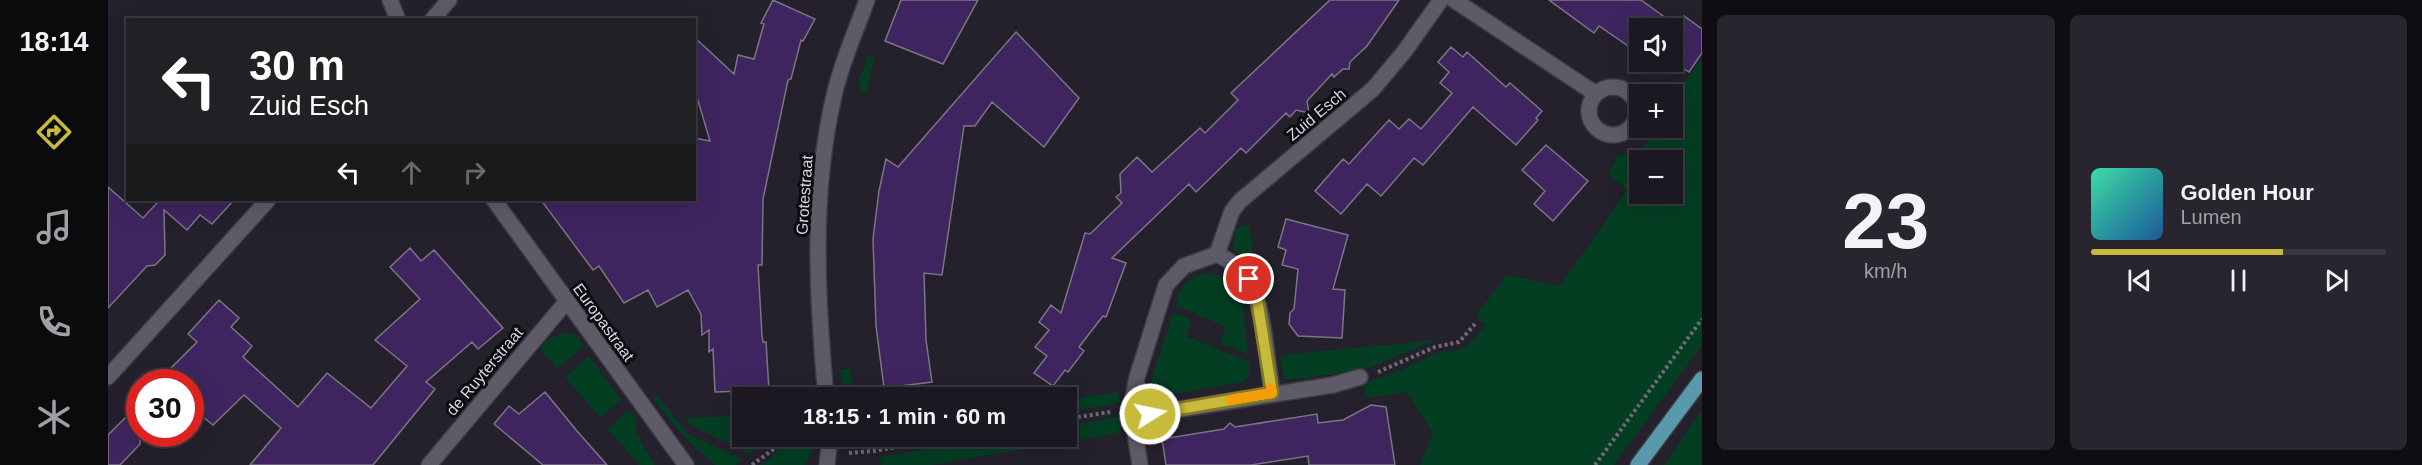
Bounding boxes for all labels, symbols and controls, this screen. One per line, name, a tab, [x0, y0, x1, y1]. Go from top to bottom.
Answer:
map controls	[1629, 18, 1683, 204]
button: sound	[1629, 18, 1683, 72]
text: 18:14	[19, 27, 89, 57]
icon: left	[150, 42, 228, 120]
text: 30 m	[249, 42, 345, 89]
button: +	[1629, 84, 1683, 138]
street label: Zuid Esch	[1284, 85, 1349, 144]
text: Zuid Esch	[249, 91, 369, 121]
icon: directions	[33, 111, 75, 153]
button: −	[1629, 150, 1683, 204]
street label: Grotestraat	[793, 154, 816, 236]
icon: left	[332, 156, 365, 189]
icon: ahead	[395, 156, 428, 189]
icon: right	[458, 156, 491, 189]
text: 23	[1842, 177, 1929, 265]
text: Golden Hour	[2181, 180, 2314, 205]
icon: music	[33, 206, 75, 248]
text: Lumen	[2181, 206, 2242, 228]
pin	[1223, 253, 1274, 304]
text: km/h	[1864, 260, 1907, 282]
icon: arrive	[1232, 262, 1265, 295]
icon: previous	[2123, 264, 2156, 297]
icon: pause	[2222, 264, 2255, 297]
icon: next	[2320, 264, 2353, 297]
street label: Europastraat	[570, 280, 638, 365]
icon: phone	[33, 301, 75, 343]
street label: de Ruyterstraat	[443, 324, 526, 419]
speed limit sign: 30	[126, 369, 204, 447]
position arrow	[1118, 382, 1182, 446]
icon: climate	[33, 396, 75, 438]
text: 18:15 · 1 min · 60 m	[803, 404, 1006, 429]

